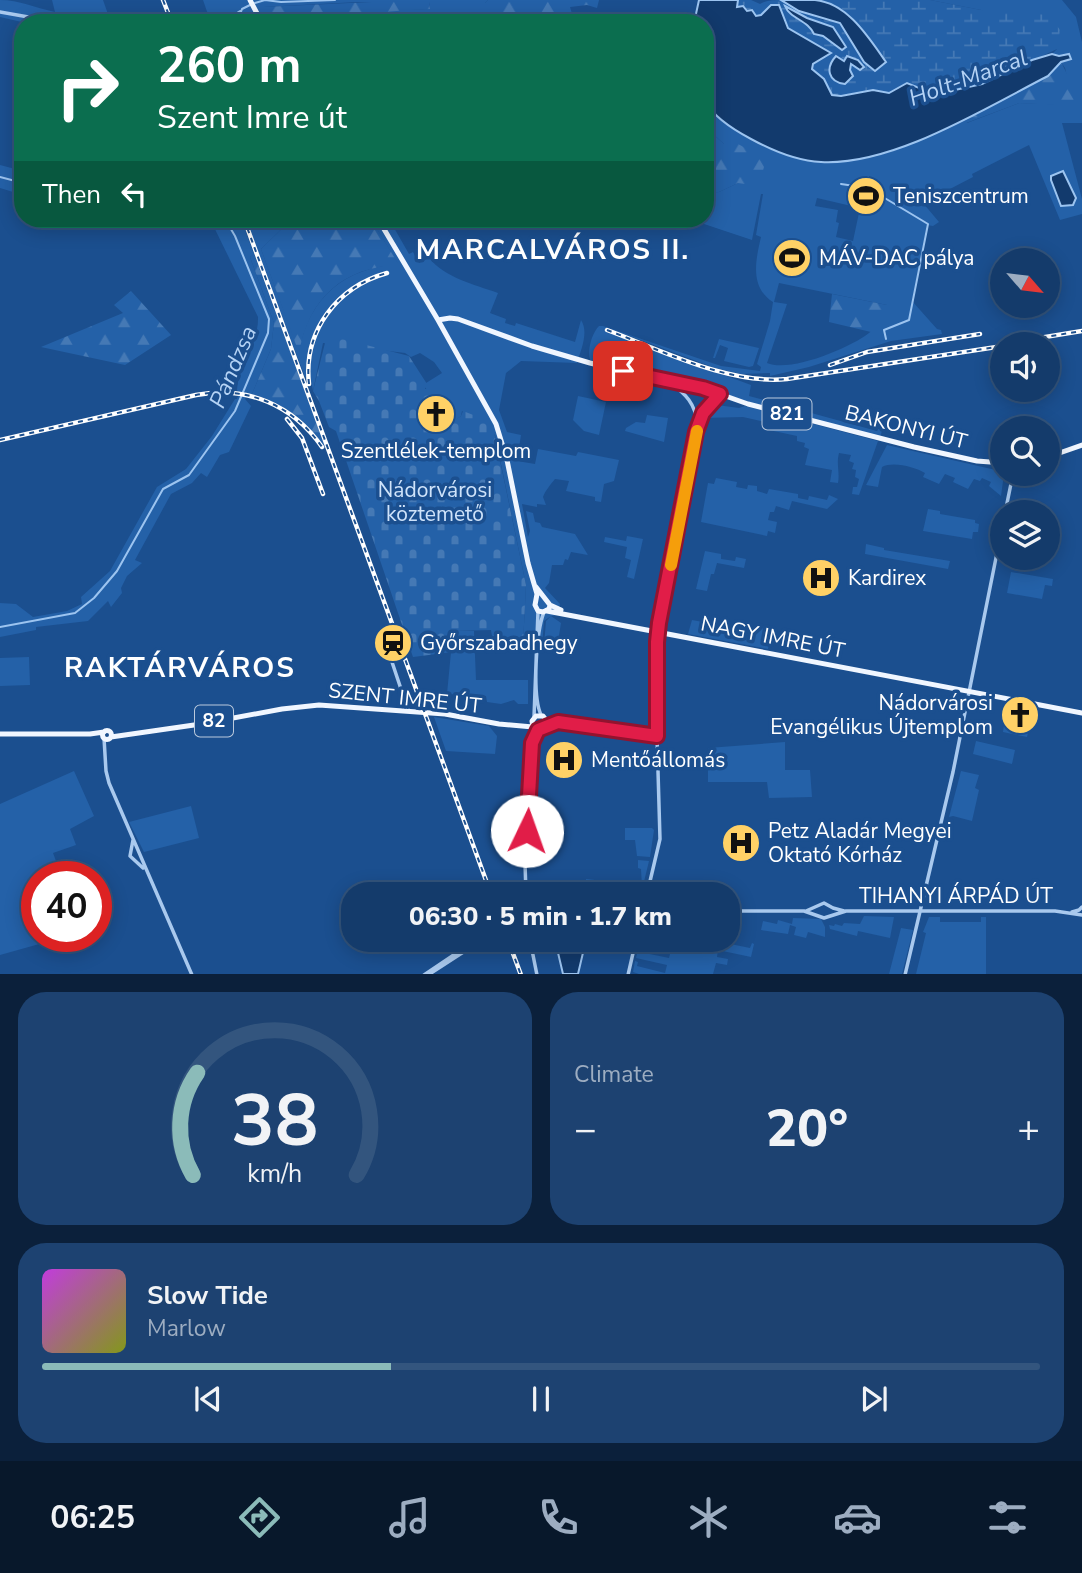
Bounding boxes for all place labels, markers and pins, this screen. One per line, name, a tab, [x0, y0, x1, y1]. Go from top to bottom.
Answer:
sports icon: Teniszcentrum	[845, 175, 887, 217]
place label: Teniszcentrum	[893, 182, 1029, 210]
sports icon: MÁV-DAC pálya	[771, 237, 813, 279]
place label: MÁV-DAC pálya	[819, 244, 974, 272]
pin	[593, 341, 653, 401]
church icon: Szentlélek-templom	[415, 393, 457, 435]
place label: Szentlélek-templom	[341, 437, 531, 465]
hospital icon: Kardirex	[800, 557, 842, 599]
place label: Kardirex	[848, 564, 926, 592]
station icon: Győrszabadhegy	[372, 622, 414, 664]
place label: Győrszabadhegy	[420, 629, 578, 657]
place label: Nádorvárosi Evangélikus Újtemplom	[770, 689, 993, 741]
church icon: Nádorvárosi Evangélikus Újtemplom	[999, 694, 1041, 736]
hospital icon: Mentőállomás	[543, 739, 585, 781]
place label: Mentőállomás	[591, 746, 725, 774]
place label: Petz Aladár Megyei Oktató Kórház	[768, 817, 952, 869]
hospital icon: Petz Aladár Megyei Oktató Kórház	[720, 822, 762, 864]

